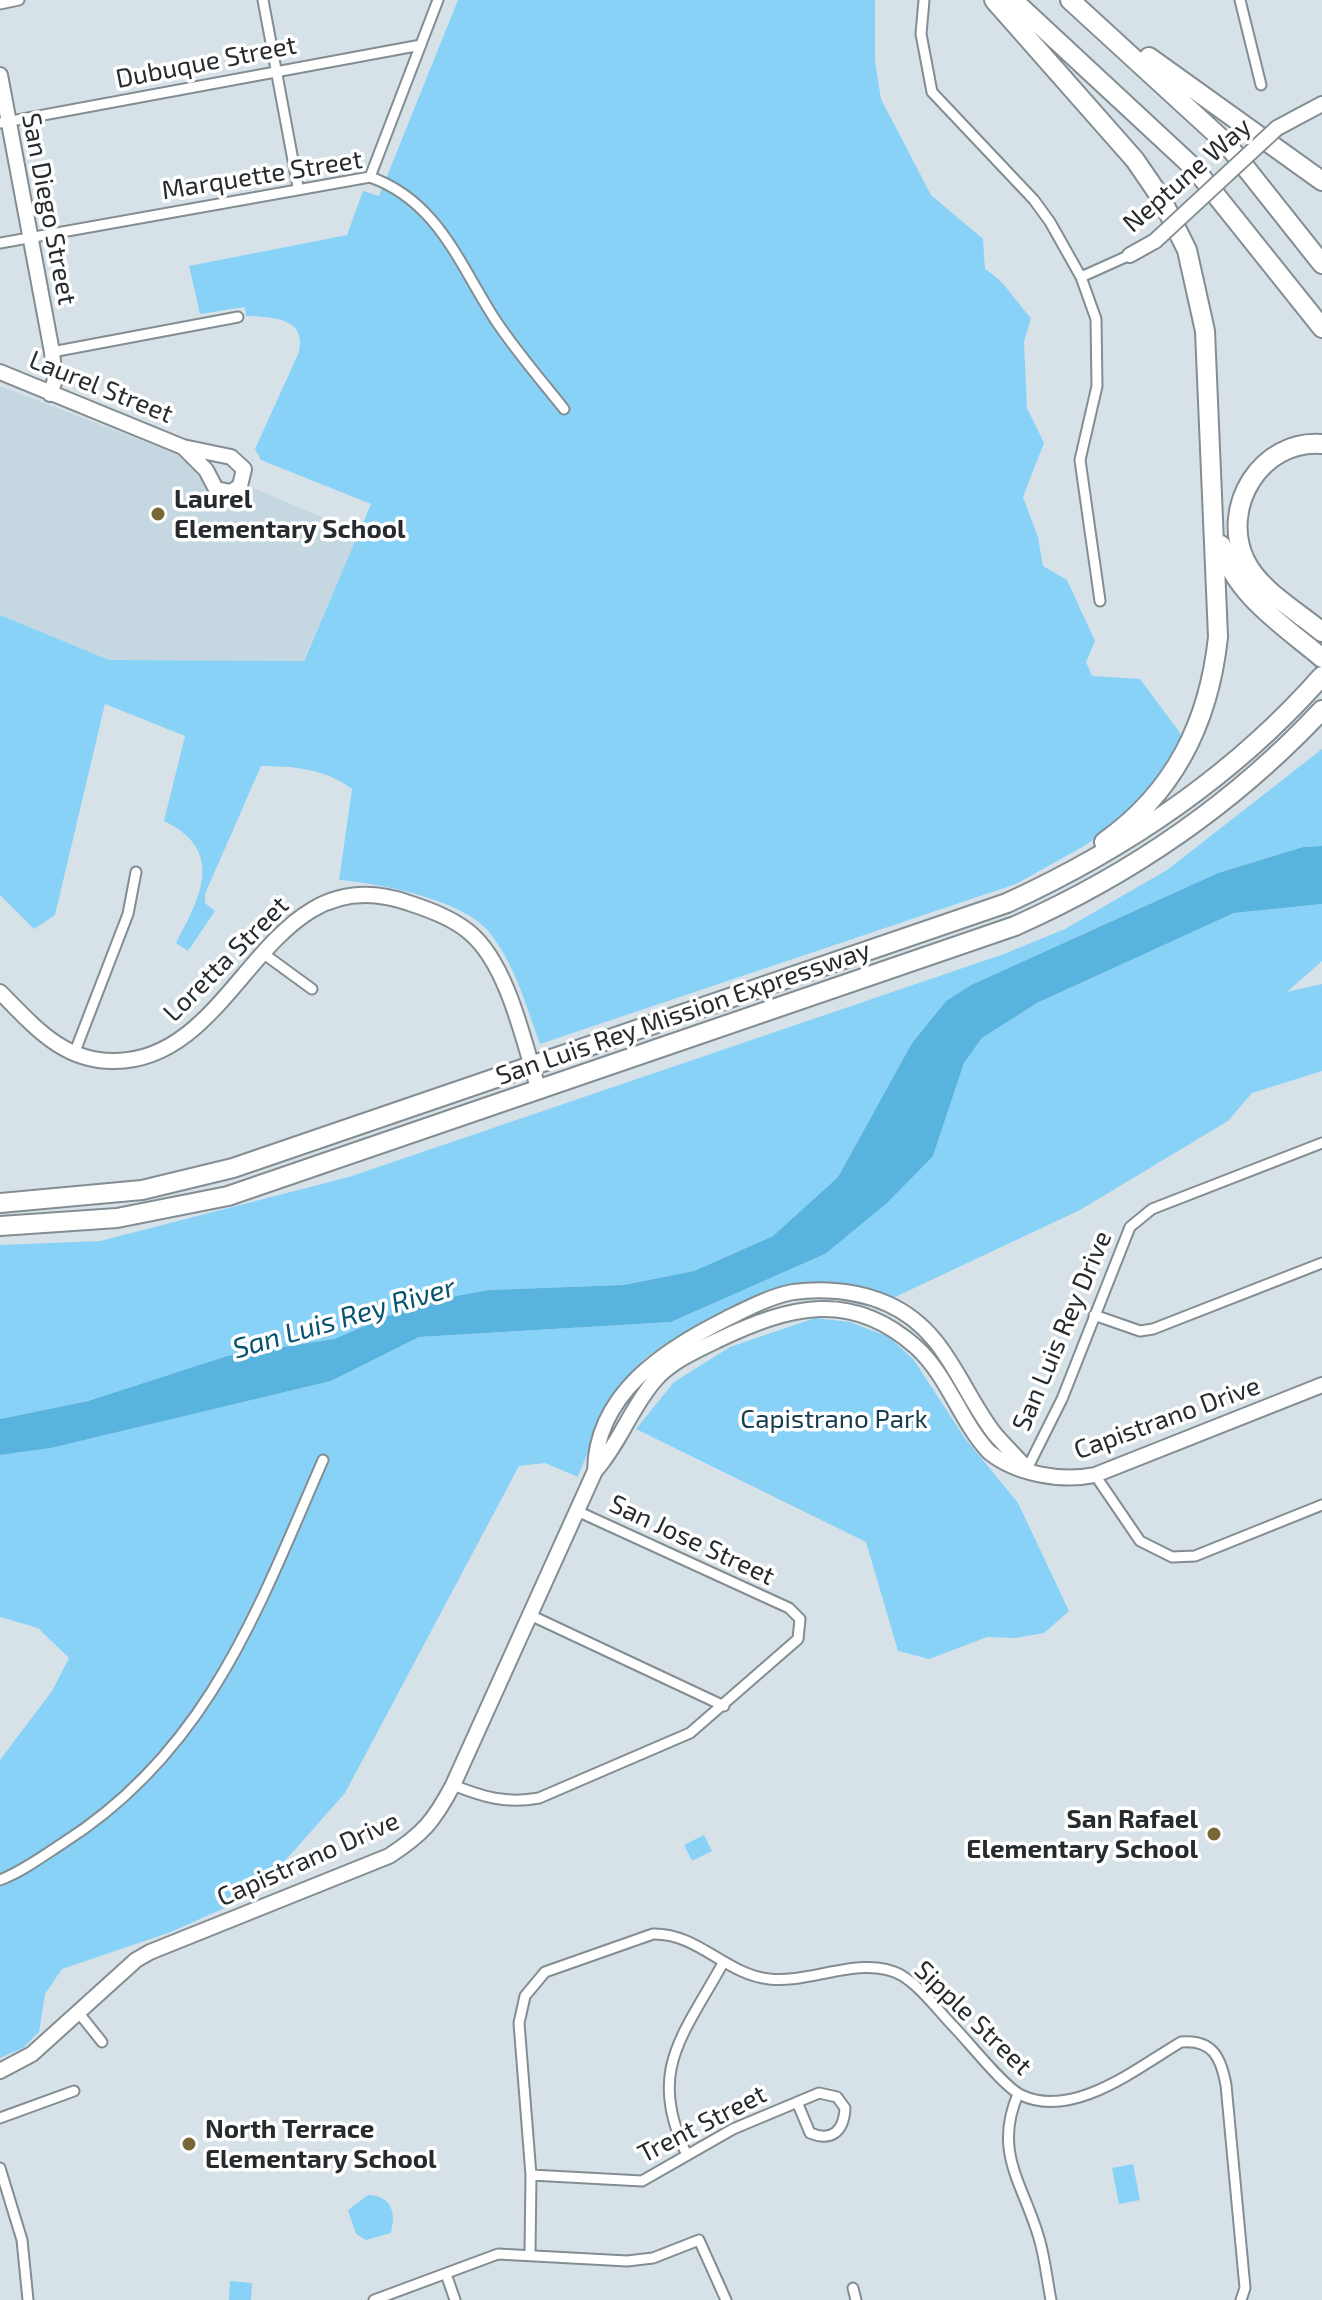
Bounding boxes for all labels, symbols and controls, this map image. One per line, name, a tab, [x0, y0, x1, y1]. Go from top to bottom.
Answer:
street label: Dubuque Street	[113, 29, 299, 95]
street label: San Diego Street	[15, 110, 83, 308]
street label: Neptune Way	[1117, 111, 1257, 239]
street label: Marquette Street	[159, 144, 365, 206]
street label: Laurel Street	[25, 344, 177, 430]
place label: Laurel Elementary School	[174, 483, 406, 544]
marker: Laurel Elementary School	[149, 505, 167, 523]
street label: Loretta Street	[157, 890, 295, 1028]
street label: San Luis Rey Mission Expressway	[492, 934, 874, 1092]
street label: San Luis Rey Drive	[1006, 1226, 1118, 1436]
water label: San Luis Rey River	[229, 1270, 459, 1366]
street label: Capistrano Drive	[1070, 1370, 1264, 1466]
park label: Capistrano Park	[740, 1403, 928, 1435]
street label: San Jose Street	[604, 1488, 780, 1592]
place label: San Rafael Elementary School	[966, 1803, 1198, 1864]
street label: Capistrano Drive	[212, 1805, 404, 1913]
marker: San Rafael Elementary School	[1205, 1825, 1223, 1843]
street label: Sipple Street	[908, 1954, 1038, 2082]
street label: Trent Street	[633, 2078, 771, 2170]
place label: North Terrace Elementary School	[205, 2113, 437, 2174]
marker: North Terrace Elementary School	[180, 2135, 198, 2153]

